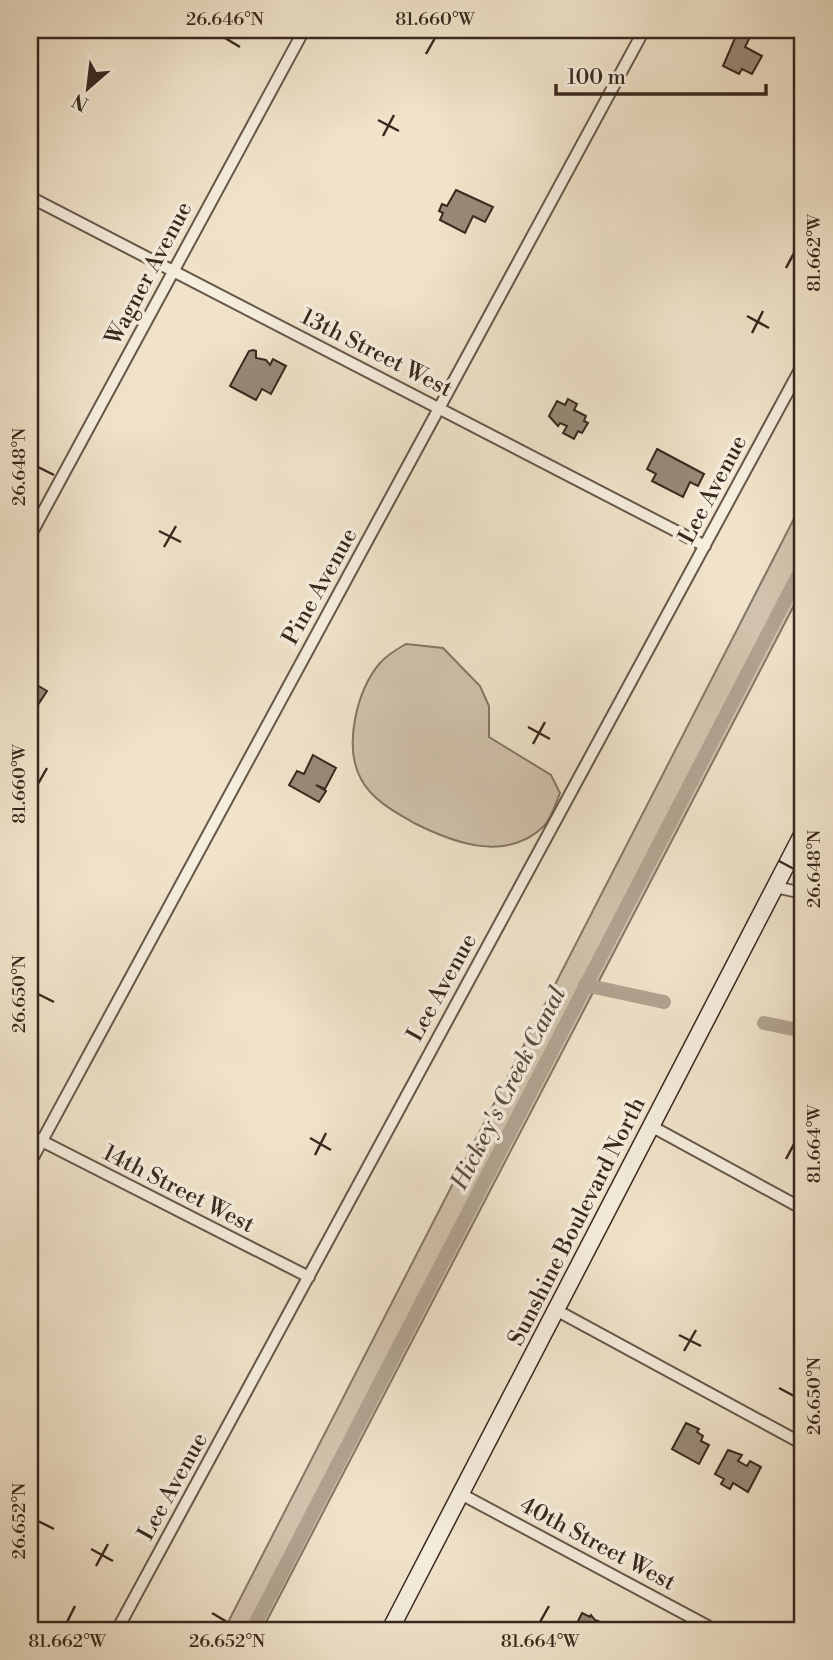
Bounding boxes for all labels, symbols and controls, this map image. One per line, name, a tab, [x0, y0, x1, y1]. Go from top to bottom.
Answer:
text: 26.646°N	[186, 8, 265, 31]
text: 81.660°W	[395, 8, 475, 31]
north arrow	[52, 52, 122, 122]
scale bar	[556, 52, 766, 96]
text: 100 m	[567, 65, 626, 91]
text: N	[68, 88, 93, 116]
street label: Wagner Avenue	[99, 197, 199, 351]
text: 81.662°W	[803, 213, 826, 292]
street label: 13th Street West	[296, 303, 457, 403]
text: 26.648°N	[8, 427, 31, 506]
street label: Lee Avenue	[673, 430, 753, 549]
street label: Pine Avenue	[276, 523, 363, 650]
text: 81.660°W	[8, 744, 31, 824]
text: 26.648°N	[803, 829, 826, 908]
street label: Lee Avenue	[401, 929, 483, 1046]
text: 26.650°N	[8, 954, 31, 1033]
water label: Hickey's Creek Canal	[444, 982, 573, 1196]
street label: Sunshine Boulevard North	[502, 1092, 652, 1350]
text: 81.664°W	[803, 1104, 826, 1183]
street label: 14th Street West	[98, 1139, 259, 1239]
text: 26.650°N	[803, 1356, 826, 1435]
street label: Lee Avenue	[132, 1428, 214, 1545]
text: 26.652°N	[8, 1482, 31, 1559]
street label: 40th Street West	[515, 1491, 680, 1597]
text: 81.662°W	[28, 1630, 107, 1653]
text: 26.652°N	[189, 1630, 266, 1653]
text: 81.664°W	[501, 1630, 580, 1653]

